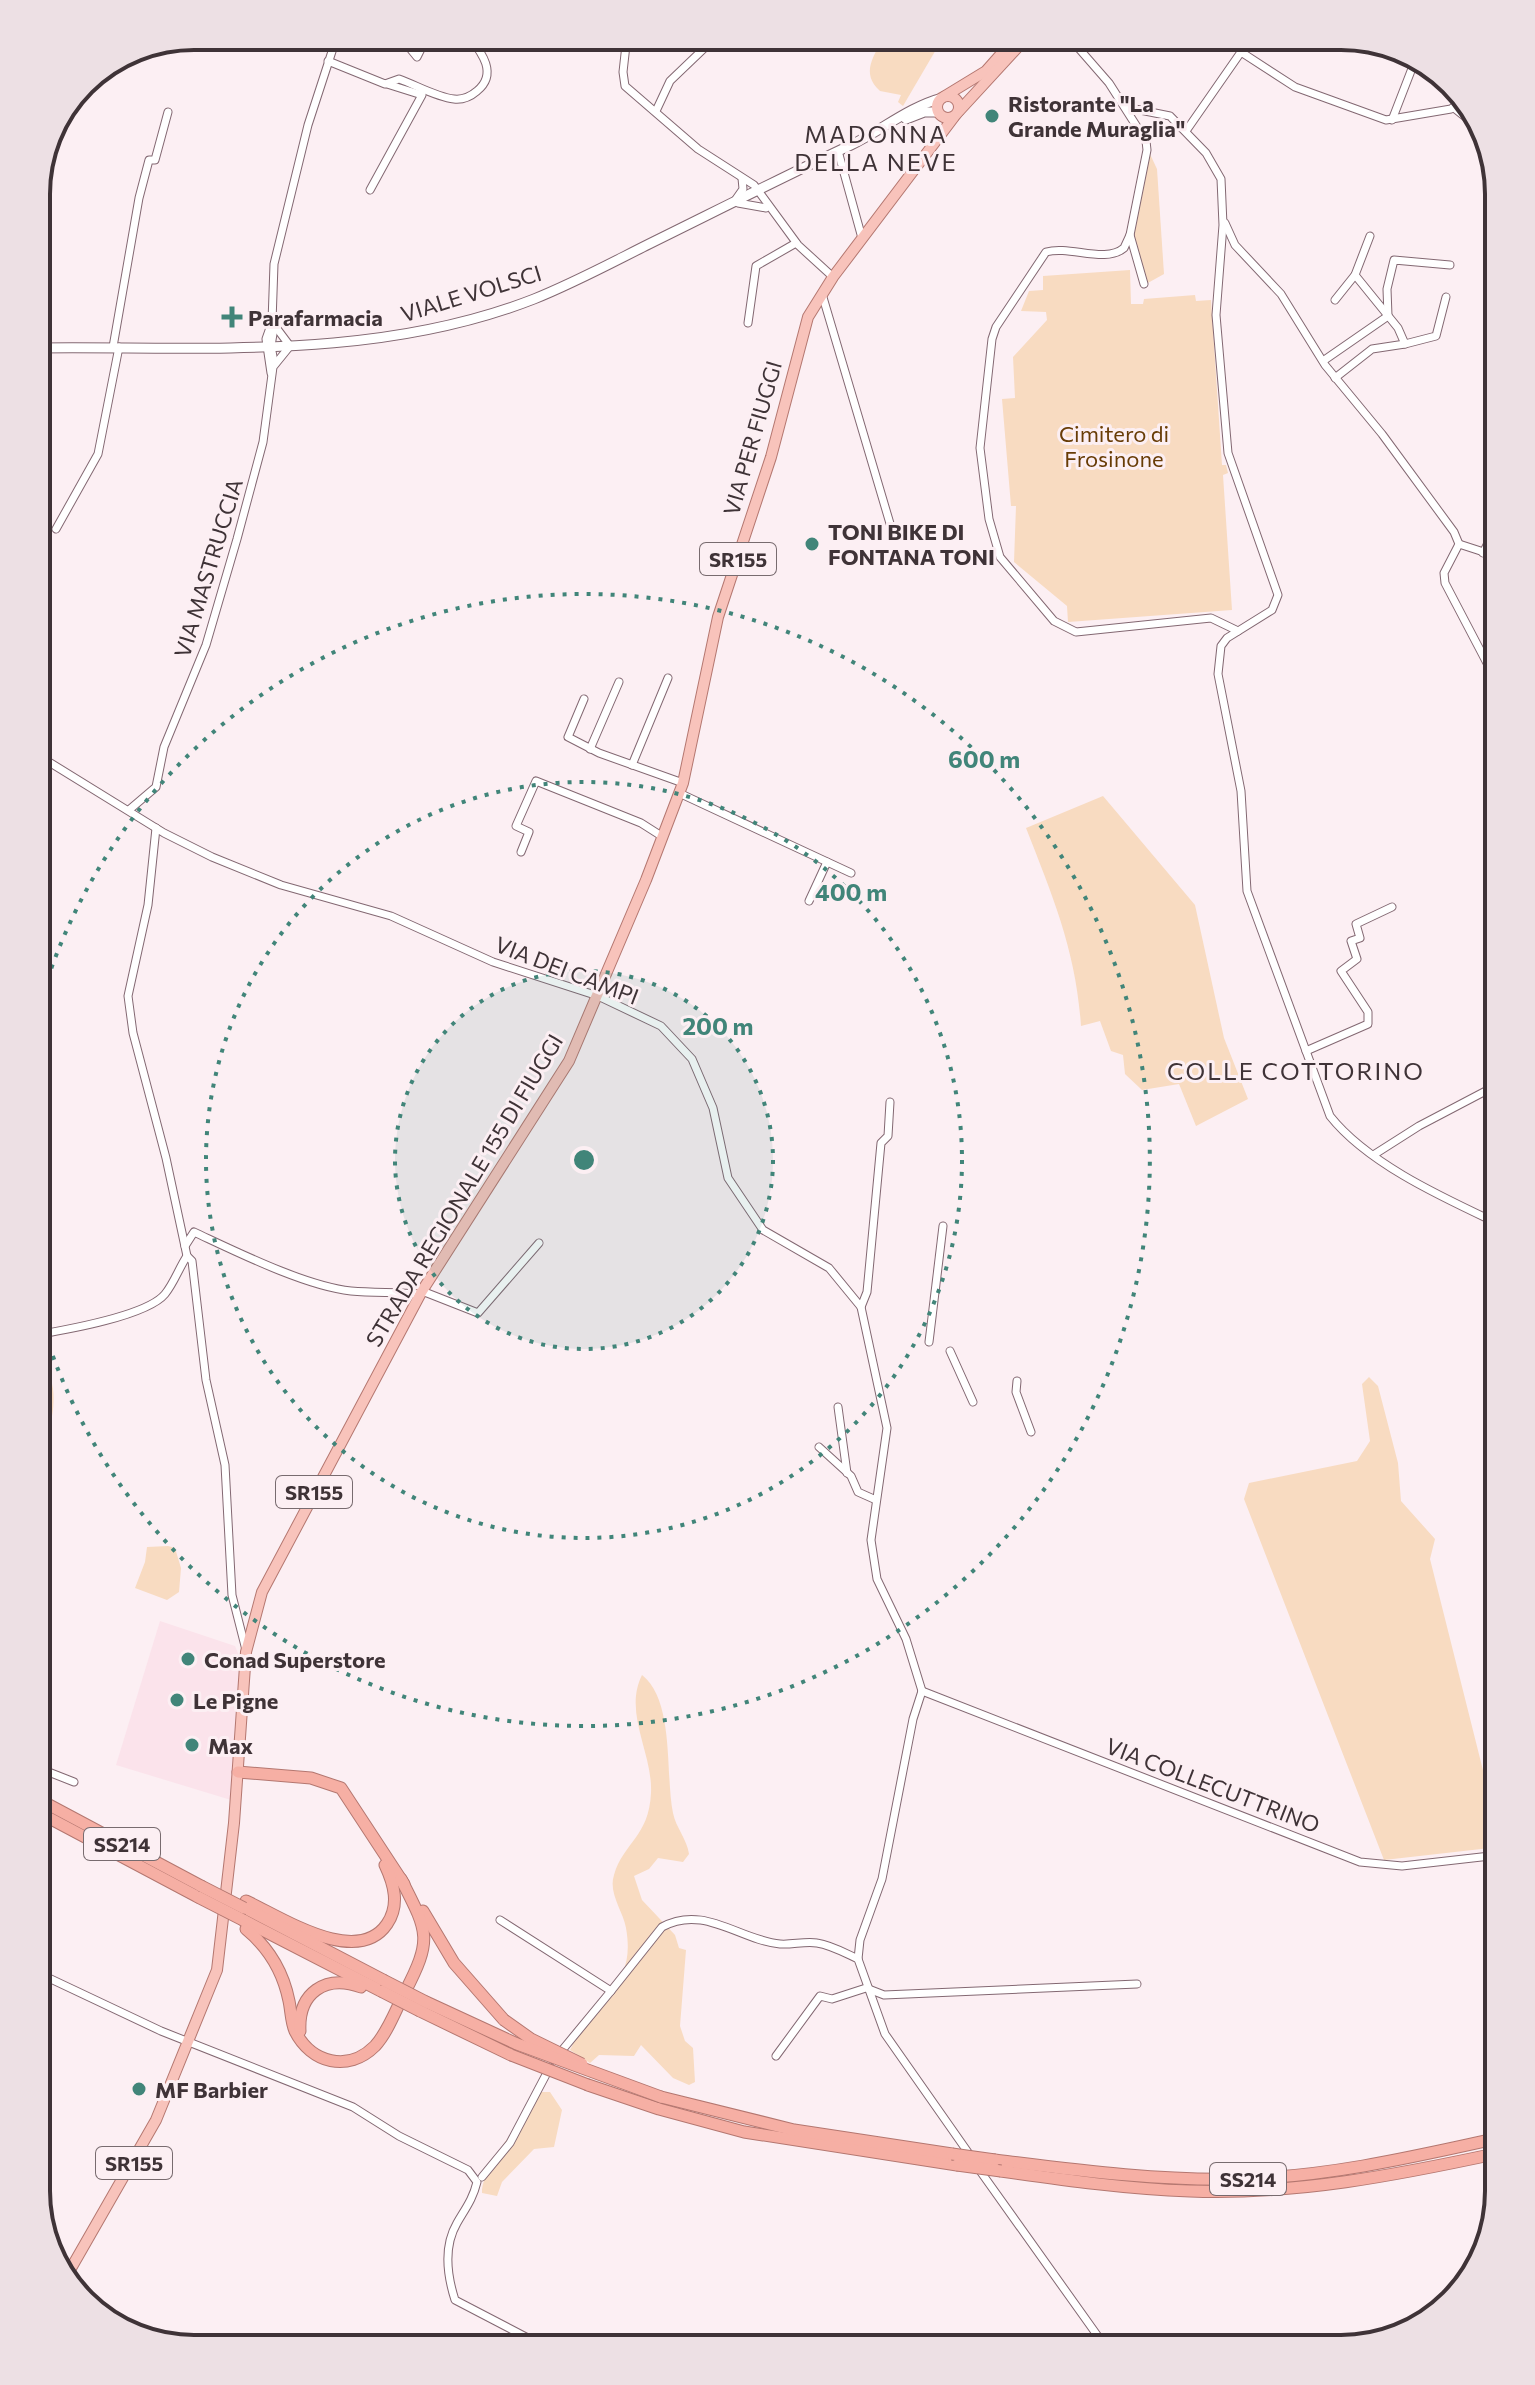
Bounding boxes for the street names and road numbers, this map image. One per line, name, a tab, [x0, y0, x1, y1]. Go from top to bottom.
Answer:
street label: VIALE VOLSCI	[397, 259, 545, 327]
street label: VIA PER FIUGGI	[717, 358, 787, 518]
street label: VIA MASTRUCCIA	[168, 475, 248, 661]
road number: SR155	[700, 543, 776, 575]
street label: VIA DEI CAMPI	[491, 930, 643, 1010]
street label: STRADA REGIONALE 155 DI FIUGGI	[360, 1029, 568, 1351]
road number: SR155	[276, 1476, 352, 1508]
street label: VIA COLLECUTTRINO	[1102, 1732, 1324, 1838]
road number: SS214	[84, 1828, 160, 1860]
road number: SR155	[96, 2147, 172, 2179]
road number: SS214	[1210, 2163, 1286, 2195]

